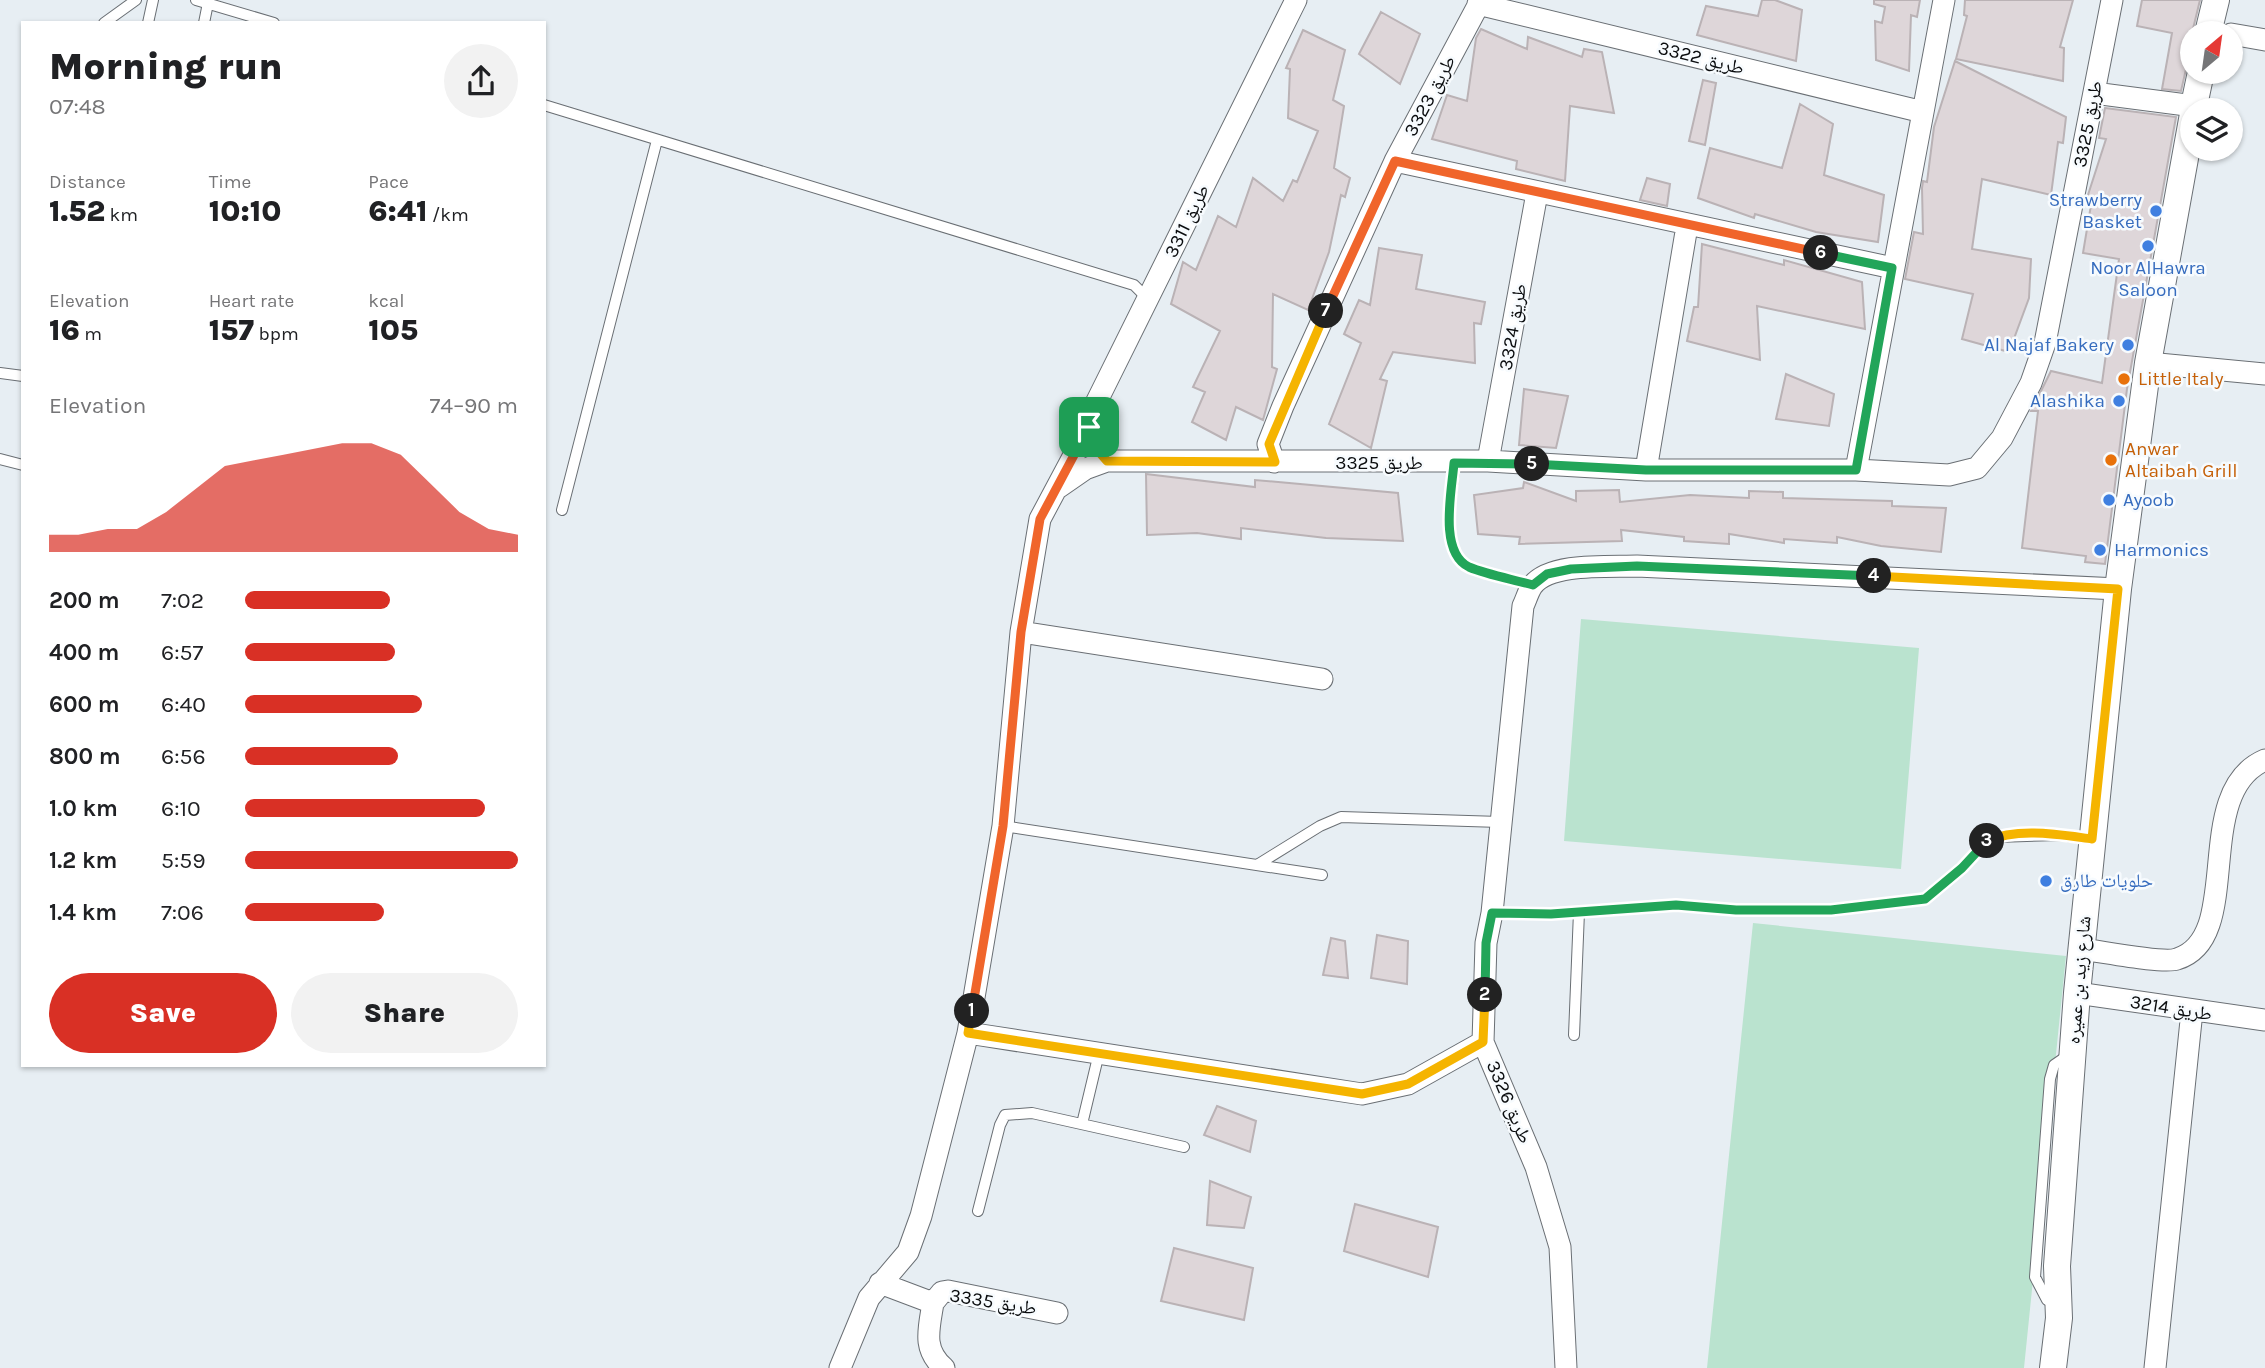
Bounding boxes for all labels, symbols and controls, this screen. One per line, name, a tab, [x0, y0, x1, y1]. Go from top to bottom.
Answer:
north arrow	[2180, 21, 2244, 84]
map controls	[2180, 21, 2243, 161]
street label: طريق 3322	[1656, 37, 1746, 79]
text: Morning run	[49, 44, 283, 89]
button: share	[444, 44, 518, 118]
street label: طريق 3323	[1400, 52, 1460, 140]
street label: طريق 3325	[2069, 79, 2107, 169]
text: 07:48	[49, 93, 106, 120]
button: layers	[2180, 98, 2243, 161]
text: Distance	[49, 171, 126, 193]
text: Time	[209, 171, 251, 193]
text: Pace	[368, 171, 409, 193]
street label: طريق 3311	[1160, 181, 1214, 261]
place label: Strawberry Basket	[2049, 189, 2142, 233]
text: 1.52	[49, 193, 105, 229]
text: 10:10	[209, 193, 281, 229]
text: 6:41	[368, 193, 427, 229]
marker: Strawberry Basket	[2148, 203, 2164, 219]
text: km	[105, 204, 138, 226]
text: /km	[427, 204, 469, 226]
pin: 6	[1804, 236, 1839, 270]
marker: Noor AlHawra Saloon	[2140, 238, 2156, 254]
text: 6	[1815, 241, 1826, 263]
place label: Noor AlHawra Saloon	[2090, 257, 2206, 301]
street label: طريق 3324	[1495, 282, 1531, 372]
text: Elevation	[49, 290, 129, 312]
text: Heart rate	[209, 290, 294, 312]
text: kcal	[368, 290, 405, 312]
pin: 7	[1308, 294, 1344, 328]
text: 7	[1321, 299, 1330, 321]
text: 16	[49, 312, 80, 348]
text: 157	[209, 312, 254, 348]
text: 105	[368, 312, 418, 348]
text: m	[80, 323, 102, 345]
text: bpm	[254, 323, 299, 345]
place label: Al Najaf Bakery	[1984, 334, 2114, 356]
marker: Al Najaf Bakery	[2120, 337, 2136, 353]
place label: Little Italy	[2138, 368, 2224, 390]
marker: Little Italy	[2116, 371, 2132, 387]
place label: Alashika	[2030, 390, 2105, 412]
text: Elevation	[49, 392, 146, 419]
text: 74–90 m	[430, 392, 518, 419]
marker: Alashika	[2111, 393, 2127, 409]
pin	[1059, 397, 1119, 457]
icon: arrive	[1070, 408, 1108, 446]
place label: Anwar Altaibah Grill	[2125, 438, 2238, 482]
pin: 5	[1514, 447, 1550, 482]
street label: طريق 3325	[1335, 452, 1423, 474]
text: 5	[1526, 452, 1537, 474]
marker: Anwar Altaibah Grill	[2103, 452, 2119, 468]
place label: Ayoob	[2123, 489, 2174, 511]
marker: Ayoob	[2101, 492, 2117, 508]
place label: Harmonics	[2114, 539, 2209, 561]
marker: Harmonics	[2092, 542, 2108, 558]
pin: 4	[1856, 558, 1892, 594]
text: 4	[1868, 564, 1879, 586]
text: 200 m	[49, 587, 120, 614]
text: 7:02	[161, 587, 204, 614]
text: 400 m	[49, 639, 119, 666]
text: 6:57	[161, 639, 203, 666]
text: 600 m	[49, 691, 120, 718]
text: 6:40	[161, 691, 206, 718]
text: 800 m	[49, 743, 121, 770]
text: 6:56	[161, 743, 206, 770]
text: 1.0 km	[49, 795, 118, 822]
text: 6:10	[161, 795, 201, 822]
pin: 3	[1969, 824, 2004, 858]
text: 3	[1981, 829, 1992, 851]
text: 1.2 km	[49, 847, 117, 874]
text: 5:59	[161, 847, 206, 874]
place label: حلويات طارق	[2060, 870, 2153, 892]
marker: حلويات طارق	[2038, 873, 2054, 889]
text: 1.4 km	[49, 899, 117, 926]
text: 7:06	[161, 899, 204, 926]
street label: شارع زيد بن عميره	[2062, 915, 2096, 1045]
button: Save	[49, 973, 277, 1053]
button: Share	[291, 973, 518, 1053]
pin: 2	[1468, 978, 1502, 1012]
text: 2	[1479, 983, 1490, 1005]
street label: طريق 3214	[2128, 991, 2214, 1025]
pin: 1	[954, 993, 990, 1028]
text: 1	[968, 999, 975, 1021]
street label: طريق 3326	[1482, 1057, 1536, 1147]
street label: طريق 3335	[948, 1284, 1038, 1320]

